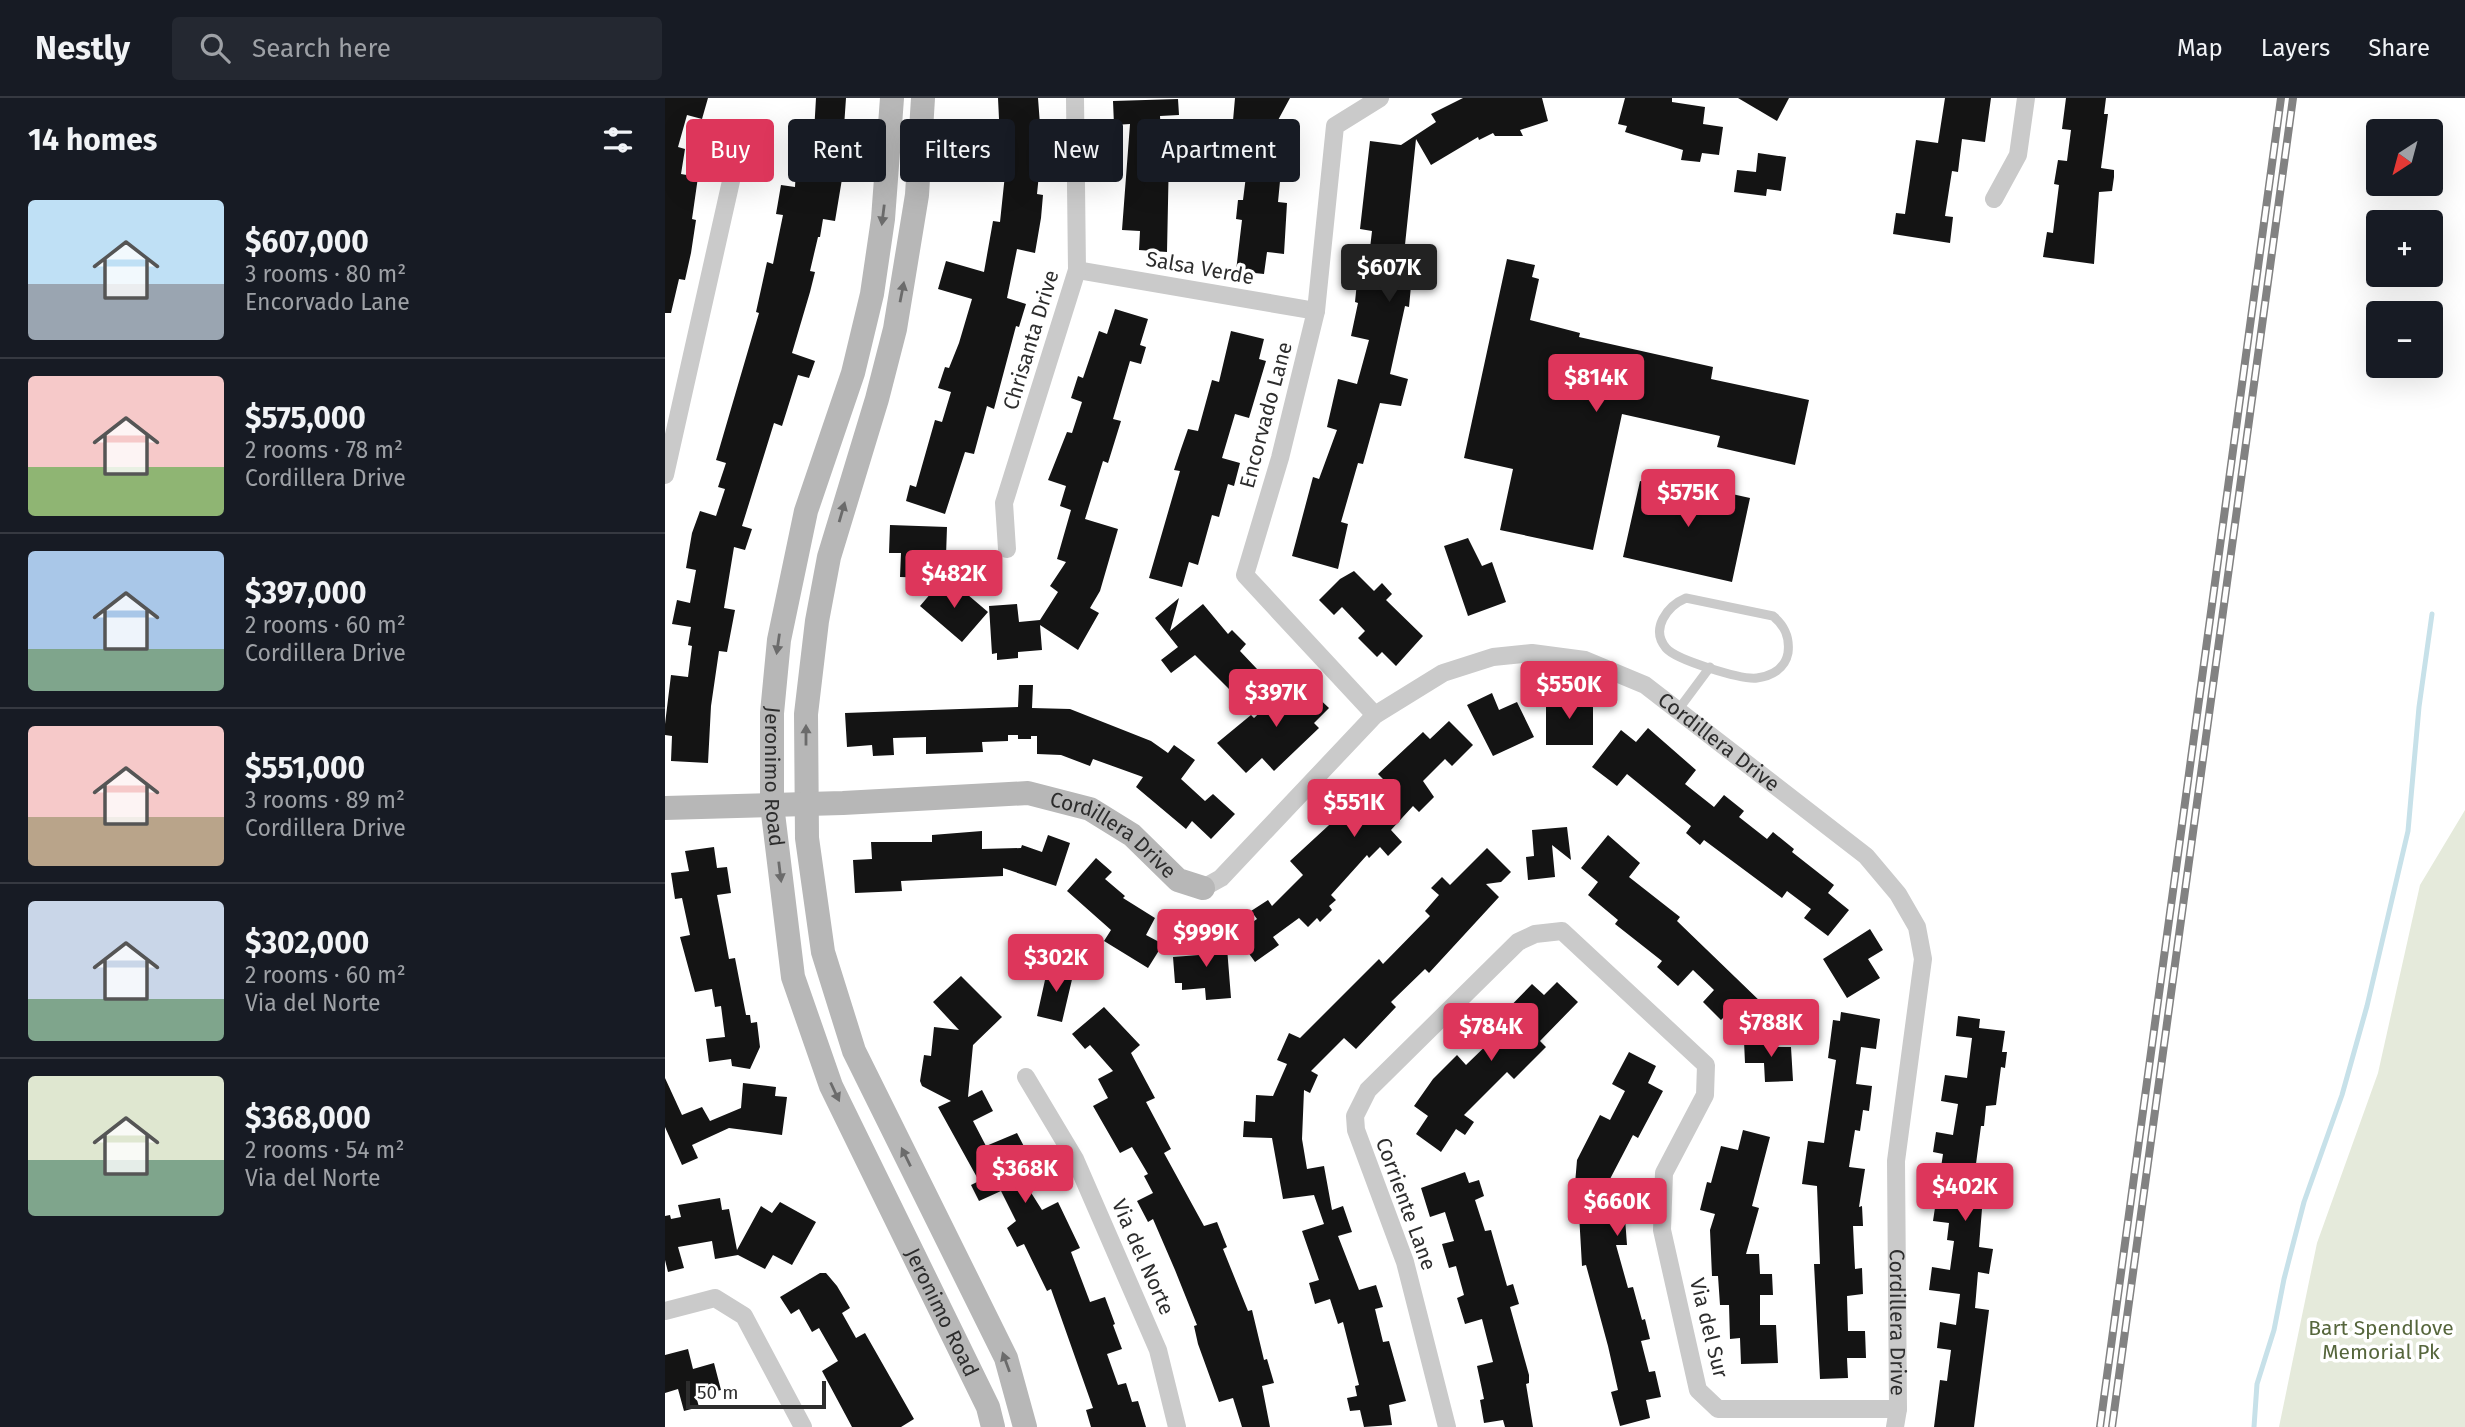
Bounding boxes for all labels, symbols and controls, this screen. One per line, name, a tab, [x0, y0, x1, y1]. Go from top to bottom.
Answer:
search box	[172, 17, 662, 80]
text: Nestly	[35, 28, 130, 68]
icon: search	[196, 29, 234, 67]
text: Search here	[252, 33, 391, 64]
text: Map	[2177, 34, 2223, 62]
text: Layers	[2261, 34, 2330, 62]
text: Share	[2368, 34, 2430, 62]
chip: Buy	[686, 119, 774, 182]
chip: Rent	[788, 119, 886, 182]
chip: Filters	[900, 119, 1015, 182]
chip: New	[1029, 119, 1123, 182]
chip: Apartment	[1137, 119, 1300, 182]
north arrow	[2366, 119, 2443, 196]
map controls	[2366, 119, 2443, 378]
icon: filters	[599, 121, 637, 159]
text: 14 homes	[28, 122, 157, 158]
one-way arrow	[878, 204, 889, 226]
button: +	[2366, 210, 2443, 287]
text: $607,000	[245, 224, 369, 260]
icon: home	[84, 228, 168, 312]
pin: $607K	[1340, 244, 1438, 304]
street label: Salsa Verde	[1144, 246, 1256, 290]
text: $607K	[1357, 253, 1421, 281]
text: 3 rooms · 80 m²	[245, 260, 406, 288]
street label: Chrisanta Drive	[997, 267, 1065, 413]
one-way arrow	[896, 281, 907, 303]
text: Encorvado Lane	[245, 288, 410, 316]
button: −	[2366, 301, 2443, 378]
street label: Encorvado Lane	[1234, 339, 1298, 491]
pin: $814K	[1547, 354, 1645, 414]
text: $814K	[1564, 363, 1628, 391]
text: $575,000	[245, 400, 366, 436]
icon: home	[84, 404, 168, 488]
text: 2 rooms · 78 m²	[245, 436, 403, 464]
text: Cordillera Drive	[245, 464, 406, 492]
pin: $575K	[1639, 470, 1737, 529]
text: $575K	[1657, 478, 1719, 506]
one-way arrow	[838, 501, 848, 522]
pin: $482K	[905, 550, 1003, 610]
text: $482K	[921, 559, 987, 587]
text: $397,000	[245, 575, 367, 611]
icon: home	[84, 579, 168, 663]
text: 2 rooms · 60 m²	[245, 611, 406, 639]
one-way arrow	[773, 633, 784, 655]
text: Cordillera Drive	[245, 639, 406, 667]
pin: $550K	[1520, 662, 1618, 721]
pin: $397K	[1227, 670, 1325, 729]
text: $550K	[1536, 670, 1602, 698]
text: $397K	[1245, 678, 1307, 706]
street label: Cordillera Drive	[1653, 687, 1785, 797]
street label: Jeronimo Road	[759, 705, 790, 848]
one-way arrow	[800, 724, 812, 746]
text: $551,000	[245, 750, 365, 786]
icon: home	[84, 754, 168, 838]
pin: $551K	[1305, 780, 1403, 839]
text: 3 rooms · 89 m²	[245, 786, 405, 814]
street label: Cordillera Drive	[1047, 786, 1182, 884]
text: $551K	[1323, 788, 1385, 816]
text: Cordillera Drive	[245, 814, 406, 842]
one-way arrow	[775, 862, 786, 884]
pin: $999K	[1157, 910, 1255, 969]
text: $999K	[1173, 918, 1239, 946]
text: $302,000	[245, 925, 369, 961]
icon: home	[84, 929, 168, 1013]
pin: $302K	[1007, 934, 1105, 994]
text: $302K	[1024, 943, 1088, 971]
text: 2 rooms · 60 m²	[245, 961, 406, 989]
text: Via del Norte	[245, 989, 381, 1017]
pin: $788K	[1722, 1000, 1820, 1059]
pin: $784K	[1442, 1004, 1540, 1063]
text: $788K	[1739, 1008, 1803, 1036]
text: $784K	[1459, 1012, 1523, 1040]
one-way arrow	[829, 1082, 841, 1102]
text: $368,000	[245, 1100, 371, 1136]
icon: home	[84, 1104, 168, 1188]
street label: Corriente Lane	[1370, 1134, 1442, 1274]
text: 2 rooms · 54 m²	[245, 1136, 404, 1164]
pin: $368K	[976, 1146, 1074, 1205]
one-way arrow	[901, 1147, 912, 1167]
text: $368K	[992, 1154, 1058, 1182]
text: Via del Norte	[245, 1164, 381, 1192]
pin: $402K	[1916, 1164, 2014, 1223]
text: $402K	[1932, 1172, 1998, 1200]
pin: $660K	[1568, 1178, 1666, 1238]
text: $660K	[1584, 1187, 1650, 1215]
street label: Via del Norte	[1106, 1195, 1180, 1319]
street label: Jeronimo Road	[899, 1244, 984, 1381]
street label: Cordillera Drive	[1884, 1249, 1911, 1396]
street label: Via del Sur	[1684, 1275, 1734, 1381]
park label: Bart Spendlove Memorial Pk	[2308, 1315, 2454, 1365]
one-way arrow	[1000, 1351, 1011, 1372]
scale bar	[686, 1378, 826, 1410]
text: 50 m	[697, 1381, 738, 1404]

